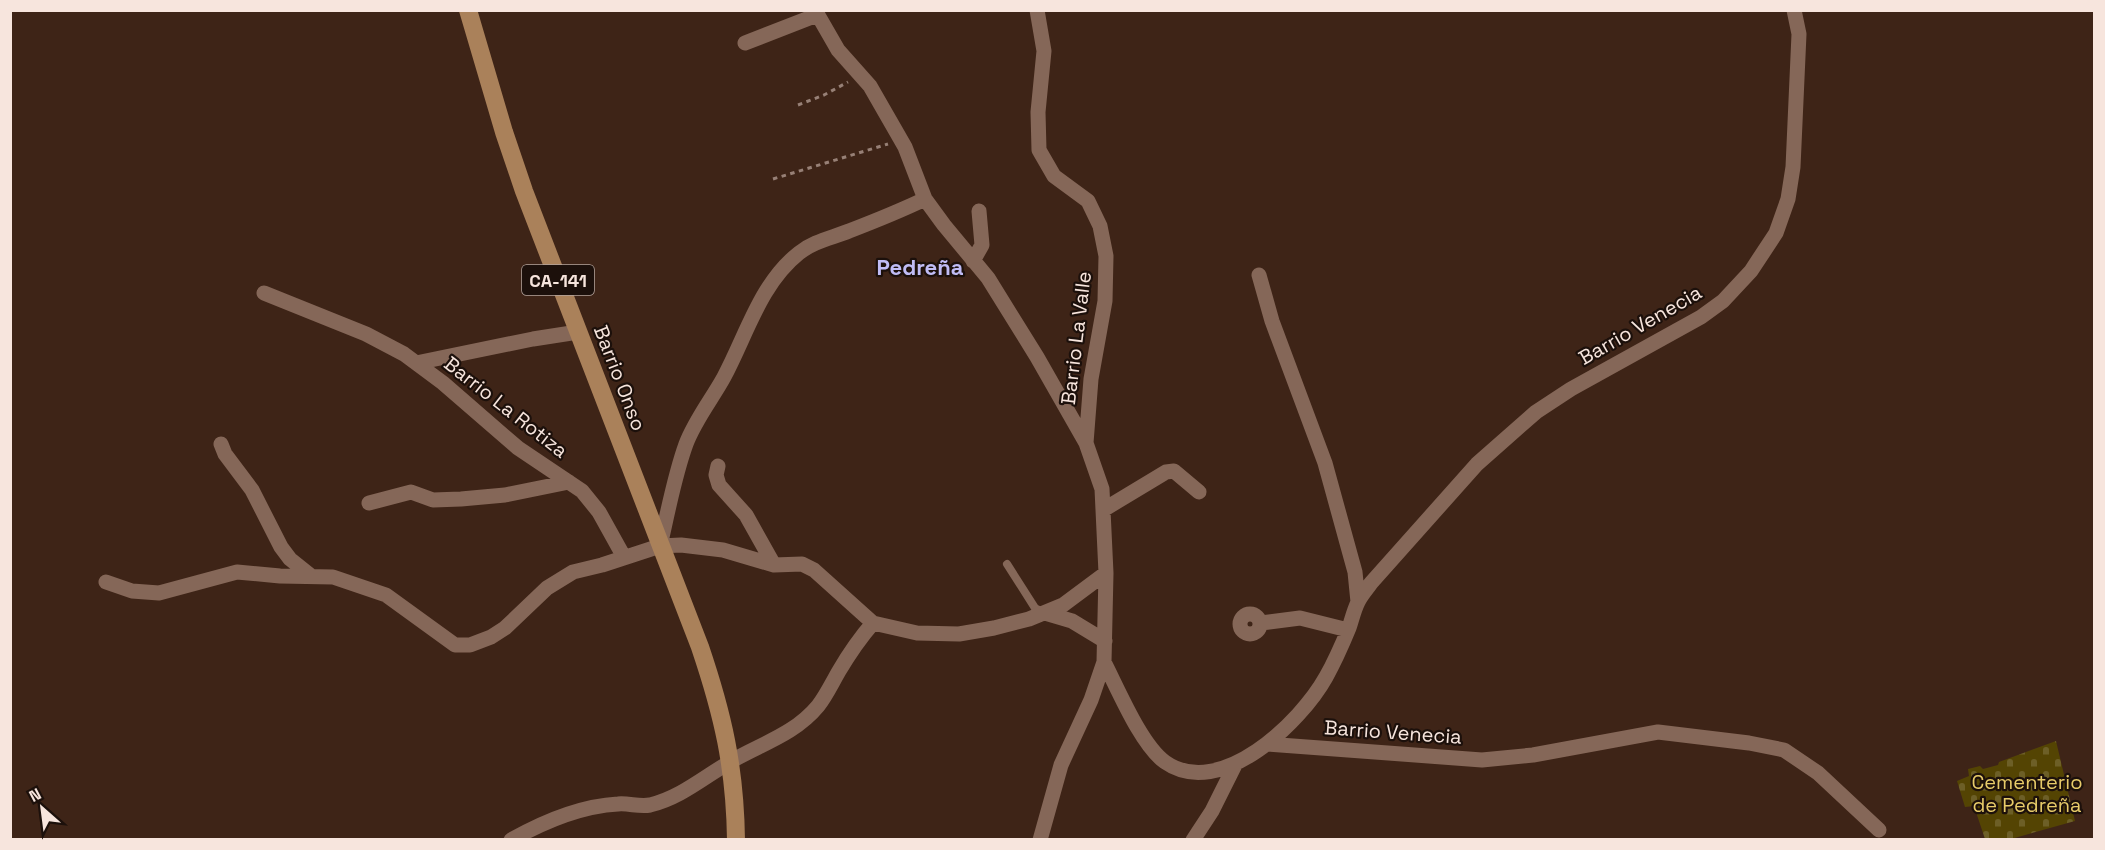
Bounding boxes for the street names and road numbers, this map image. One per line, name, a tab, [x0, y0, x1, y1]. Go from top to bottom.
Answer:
road number: CA-141	[522, 265, 594, 295]
street label: Barrio La Valle	[1055, 270, 1097, 406]
street label: Barrio Venecia	[1574, 279, 1706, 371]
street label: Barrio Onso	[588, 322, 652, 434]
street label: Barrio La Rotiza	[439, 350, 573, 464]
street label: Barrio Venecia	[1323, 714, 1463, 750]

